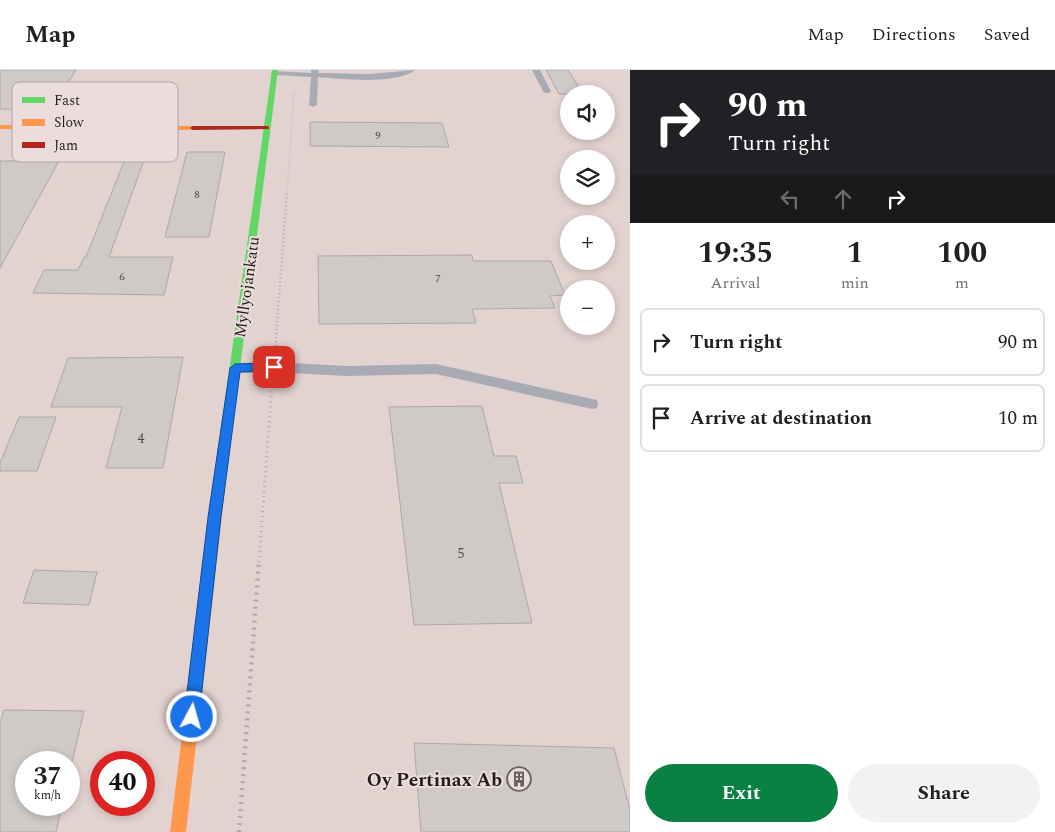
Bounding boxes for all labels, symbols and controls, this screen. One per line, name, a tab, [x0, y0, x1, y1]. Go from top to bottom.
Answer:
text: Map	[25, 17, 75, 53]
text: Map	[808, 21, 844, 48]
text: Directions	[872, 21, 956, 48]
text: Saved	[984, 21, 1030, 48]
text: 90 m	[728, 79, 808, 132]
legend	[12, 82, 178, 162]
map controls	[560, 85, 615, 335]
button: sound	[560, 85, 615, 140]
text: Fast	[54, 90, 80, 111]
icon: right	[645, 90, 710, 155]
text: Slow	[54, 112, 84, 133]
house number: 9	[375, 127, 381, 144]
text: Turn right	[728, 127, 830, 160]
text: Jam	[54, 135, 78, 156]
button: layers	[560, 150, 615, 205]
icon: left	[776, 185, 804, 213]
icon: ahead	[829, 185, 857, 213]
icon: right	[882, 185, 910, 213]
house number: 8	[194, 186, 200, 203]
button: +	[560, 215, 615, 270]
text: 19:35	[698, 230, 773, 276]
text: 1	[846, 230, 863, 276]
text: 100	[937, 230, 987, 276]
street label: Myllyojankatu	[228, 235, 266, 339]
house number: 6	[119, 268, 125, 285]
house number: 7	[435, 270, 441, 287]
text: Arrival	[711, 271, 760, 295]
text: min	[841, 271, 869, 295]
text: m	[955, 271, 969, 295]
button: −	[560, 280, 615, 335]
icon: right	[647, 328, 675, 356]
text: Turn right	[690, 328, 783, 357]
text: 90 m	[998, 328, 1038, 357]
pin	[253, 346, 295, 388]
icon: arrive	[260, 353, 288, 381]
icon: arrive	[647, 404, 675, 432]
text: Arrive at destination	[690, 404, 872, 433]
text: 10 m	[998, 404, 1038, 433]
house number: 4	[138, 428, 145, 449]
house number: 5	[458, 543, 465, 564]
position arrow	[165, 690, 217, 742]
speed limit sign: 40	[90, 751, 155, 816]
text: 37	[33, 758, 62, 796]
button: Exit	[645, 764, 838, 822]
button: Share	[848, 764, 1040, 822]
place label: Oy Pertinax Ab	[367, 766, 502, 795]
building icon: Oy Pertinax Ab	[506, 766, 532, 792]
text: km/h	[34, 786, 61, 805]

